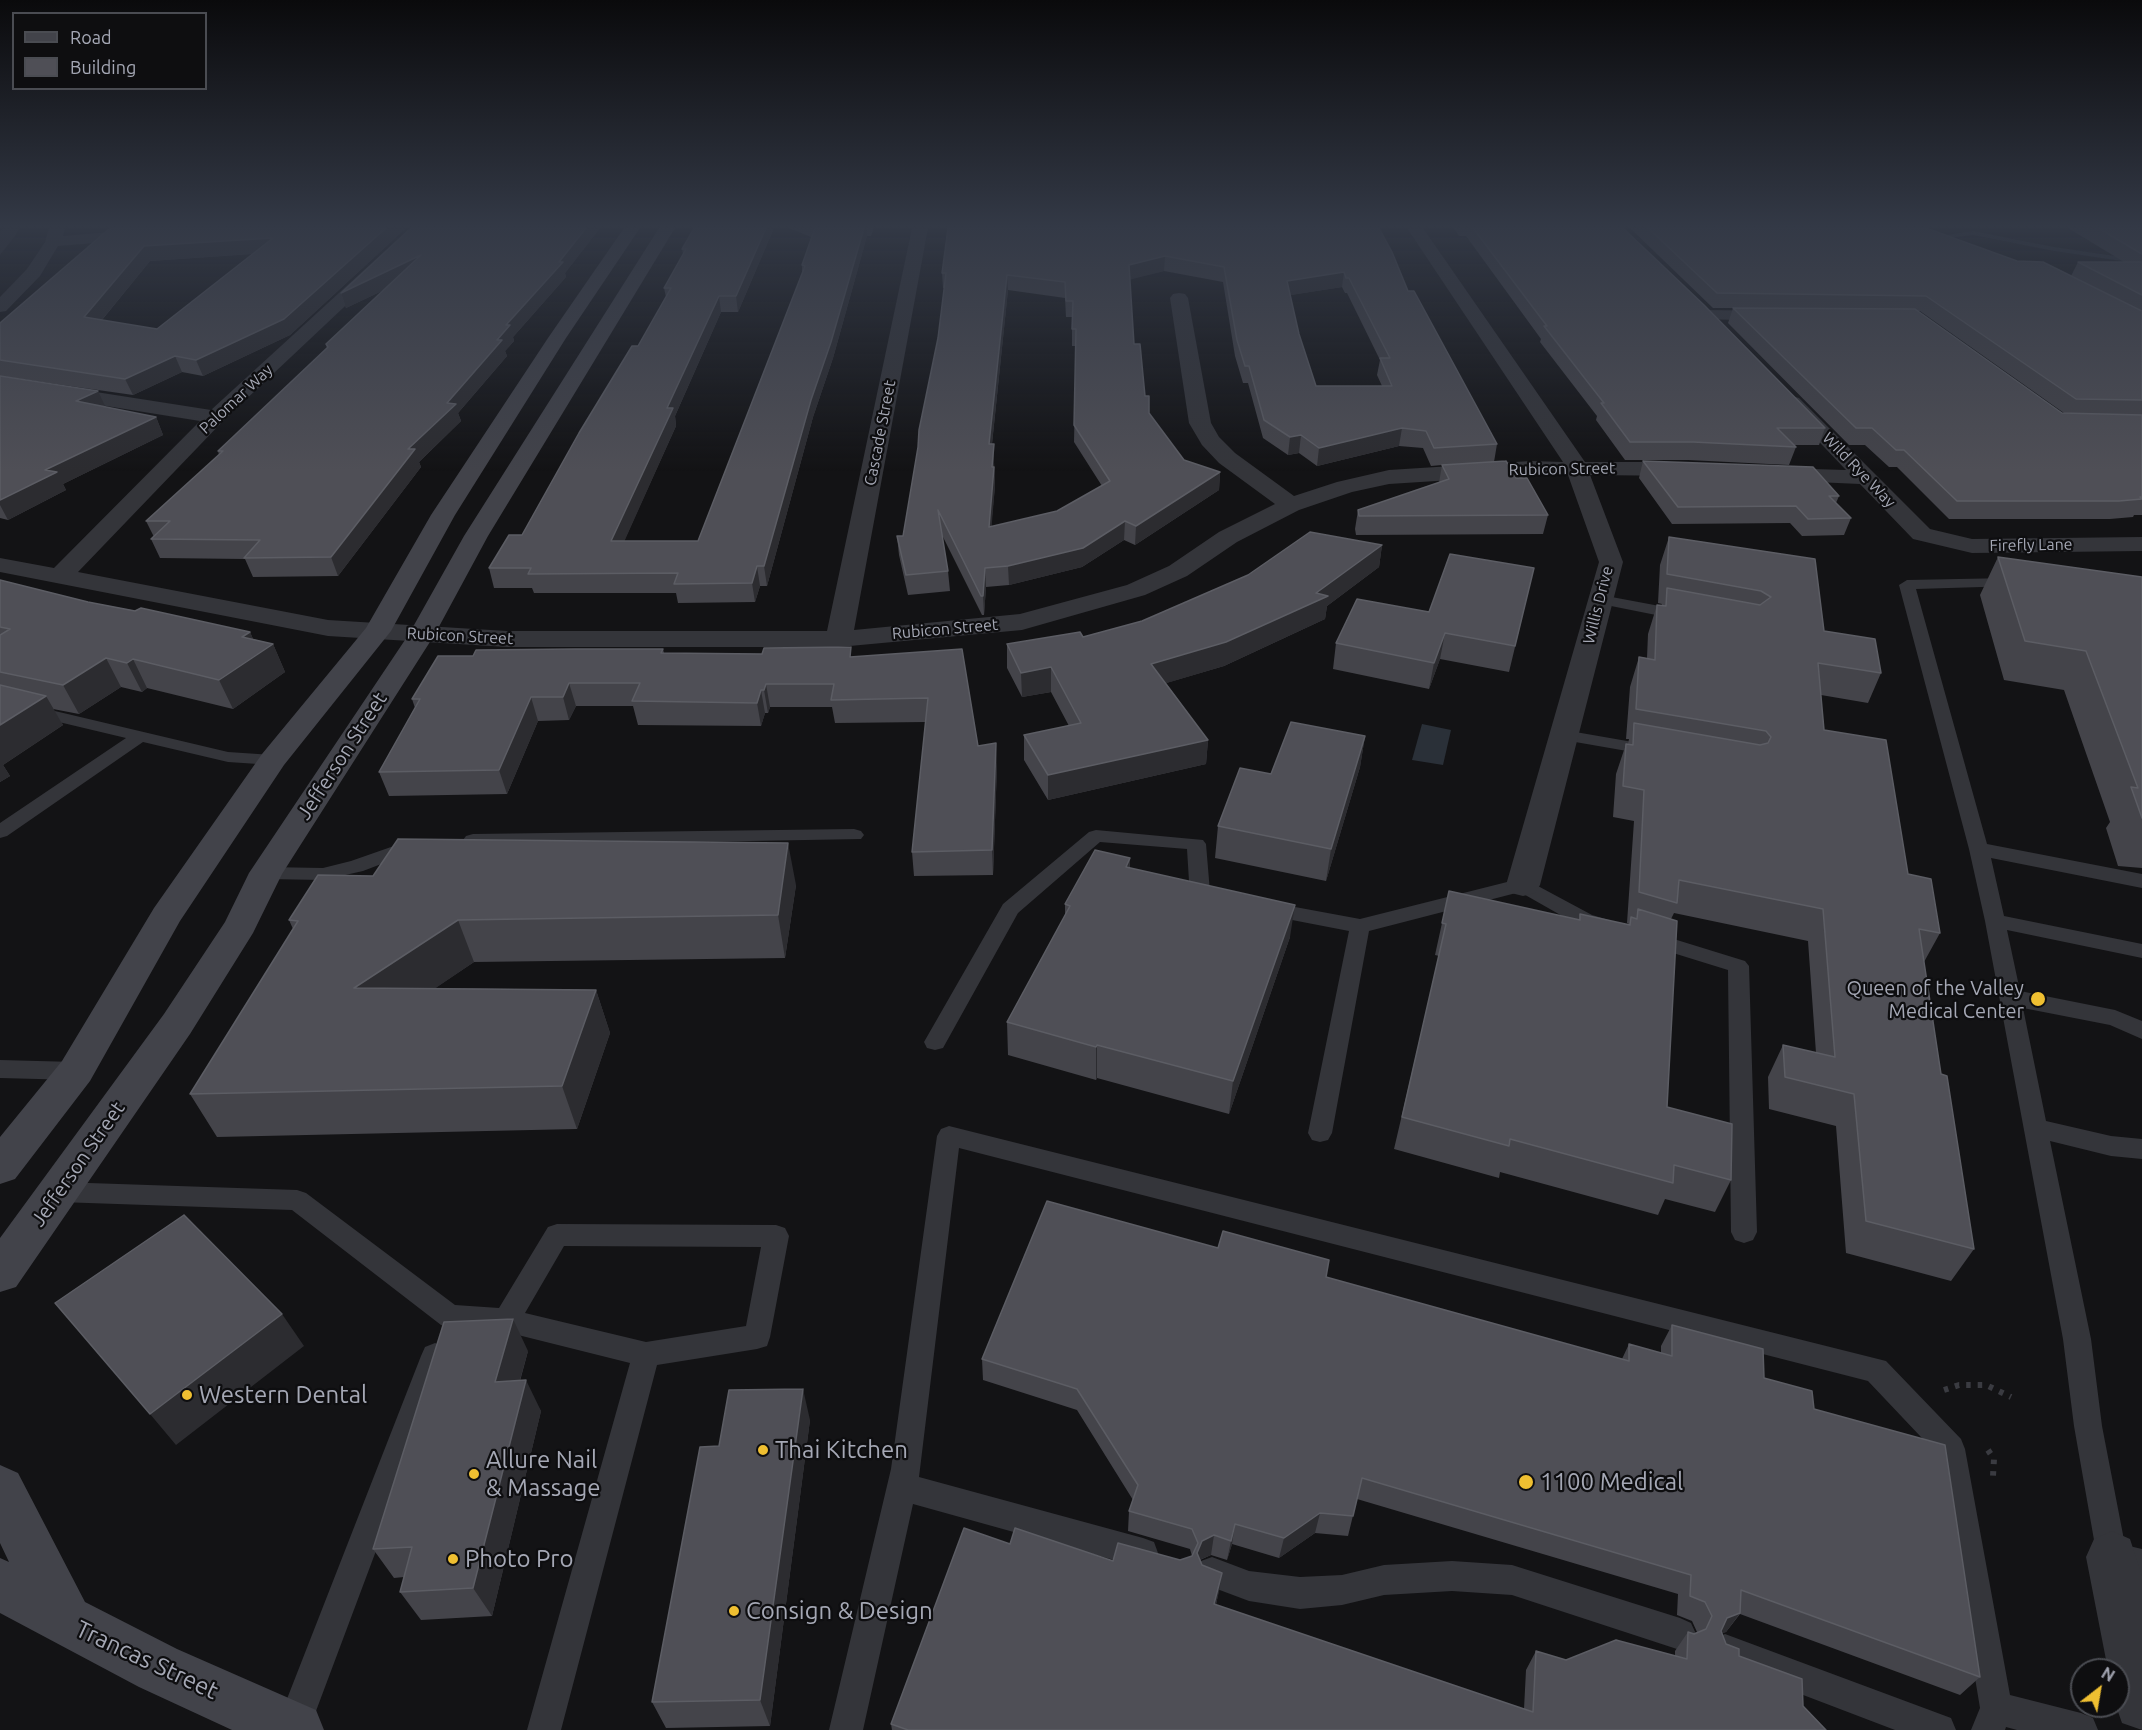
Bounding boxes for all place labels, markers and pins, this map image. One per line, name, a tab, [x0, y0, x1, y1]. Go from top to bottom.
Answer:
place label: Queen of the Valley Medical Center	[1846, 976, 2024, 1023]
marker: Queen of the Valley Medical Center	[2029, 990, 2047, 1008]
place label: Western Dental	[199, 1381, 367, 1409]
marker: Western Dental	[180, 1388, 194, 1402]
place label: Thai Kitchen	[775, 1436, 908, 1464]
marker: Thai Kitchen	[756, 1443, 770, 1457]
place label: Allure Nail & Massage	[486, 1446, 601, 1502]
marker: Allure Nail & Massage	[467, 1467, 481, 1481]
place label: 1100 Medical	[1540, 1468, 1683, 1496]
marker: 1100 Medical	[1517, 1473, 1535, 1491]
place label: Photo Pro	[465, 1545, 573, 1573]
marker: Photo Pro	[446, 1552, 460, 1566]
place label: Consign & Design	[746, 1597, 933, 1625]
marker: Consign & Design	[727, 1604, 741, 1618]

